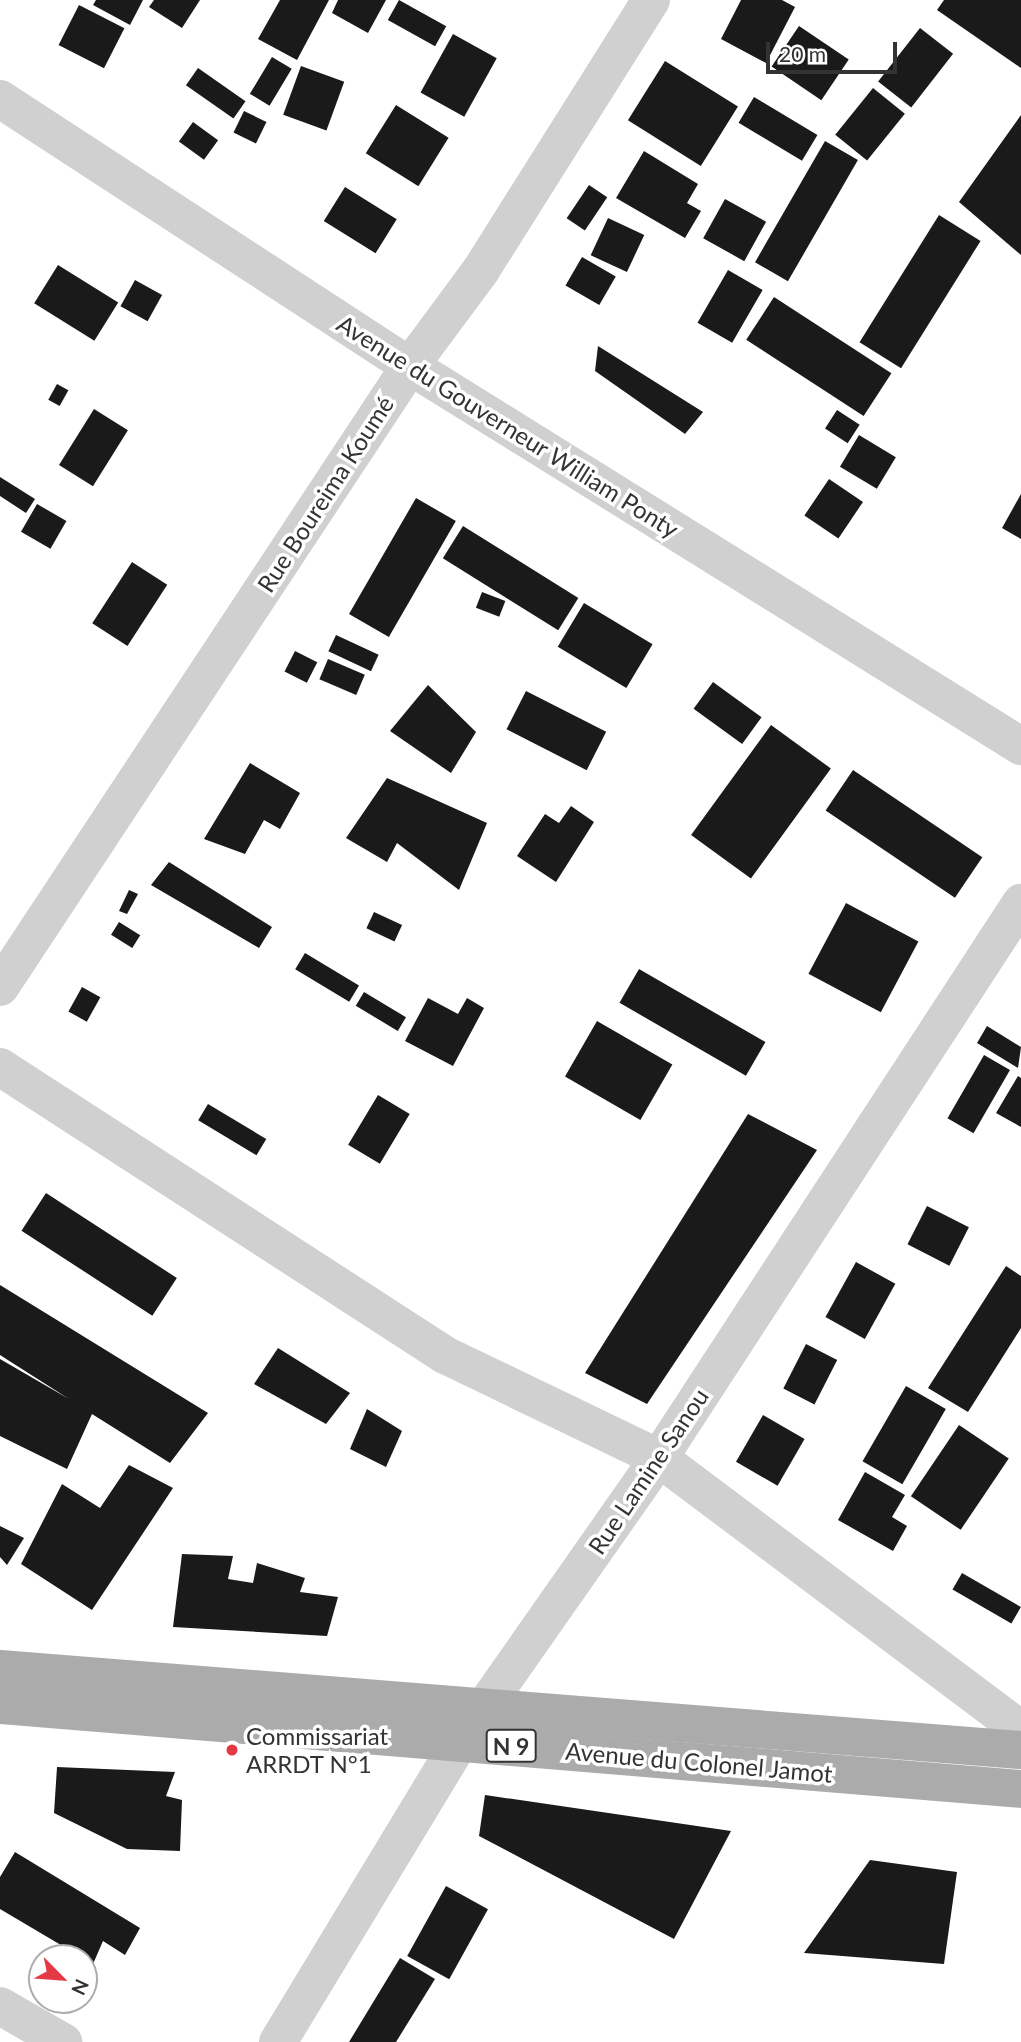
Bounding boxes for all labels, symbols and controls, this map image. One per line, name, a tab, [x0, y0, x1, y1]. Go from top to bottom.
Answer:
scale bar	[769, 28, 900, 72]
text: 20 m	[779, 41, 826, 66]
street label: Avenue du Gouverneur William Ponty	[332, 308, 684, 544]
street label: Rue Boureima Koumé	[251, 391, 399, 597]
street label: Rue Lamine Sanou	[582, 1383, 714, 1559]
place label: Commissariat ARRDT N°1	[246, 1722, 388, 1778]
road number: N 9	[485, 1726, 537, 1765]
street label: Avenue du Colonel Jamot	[564, 1736, 834, 1788]
marker: Commissariat ARRDT N°1	[224, 1742, 240, 1758]
north arrow	[28, 1944, 98, 2014]
text: N	[67, 1976, 94, 1999]

